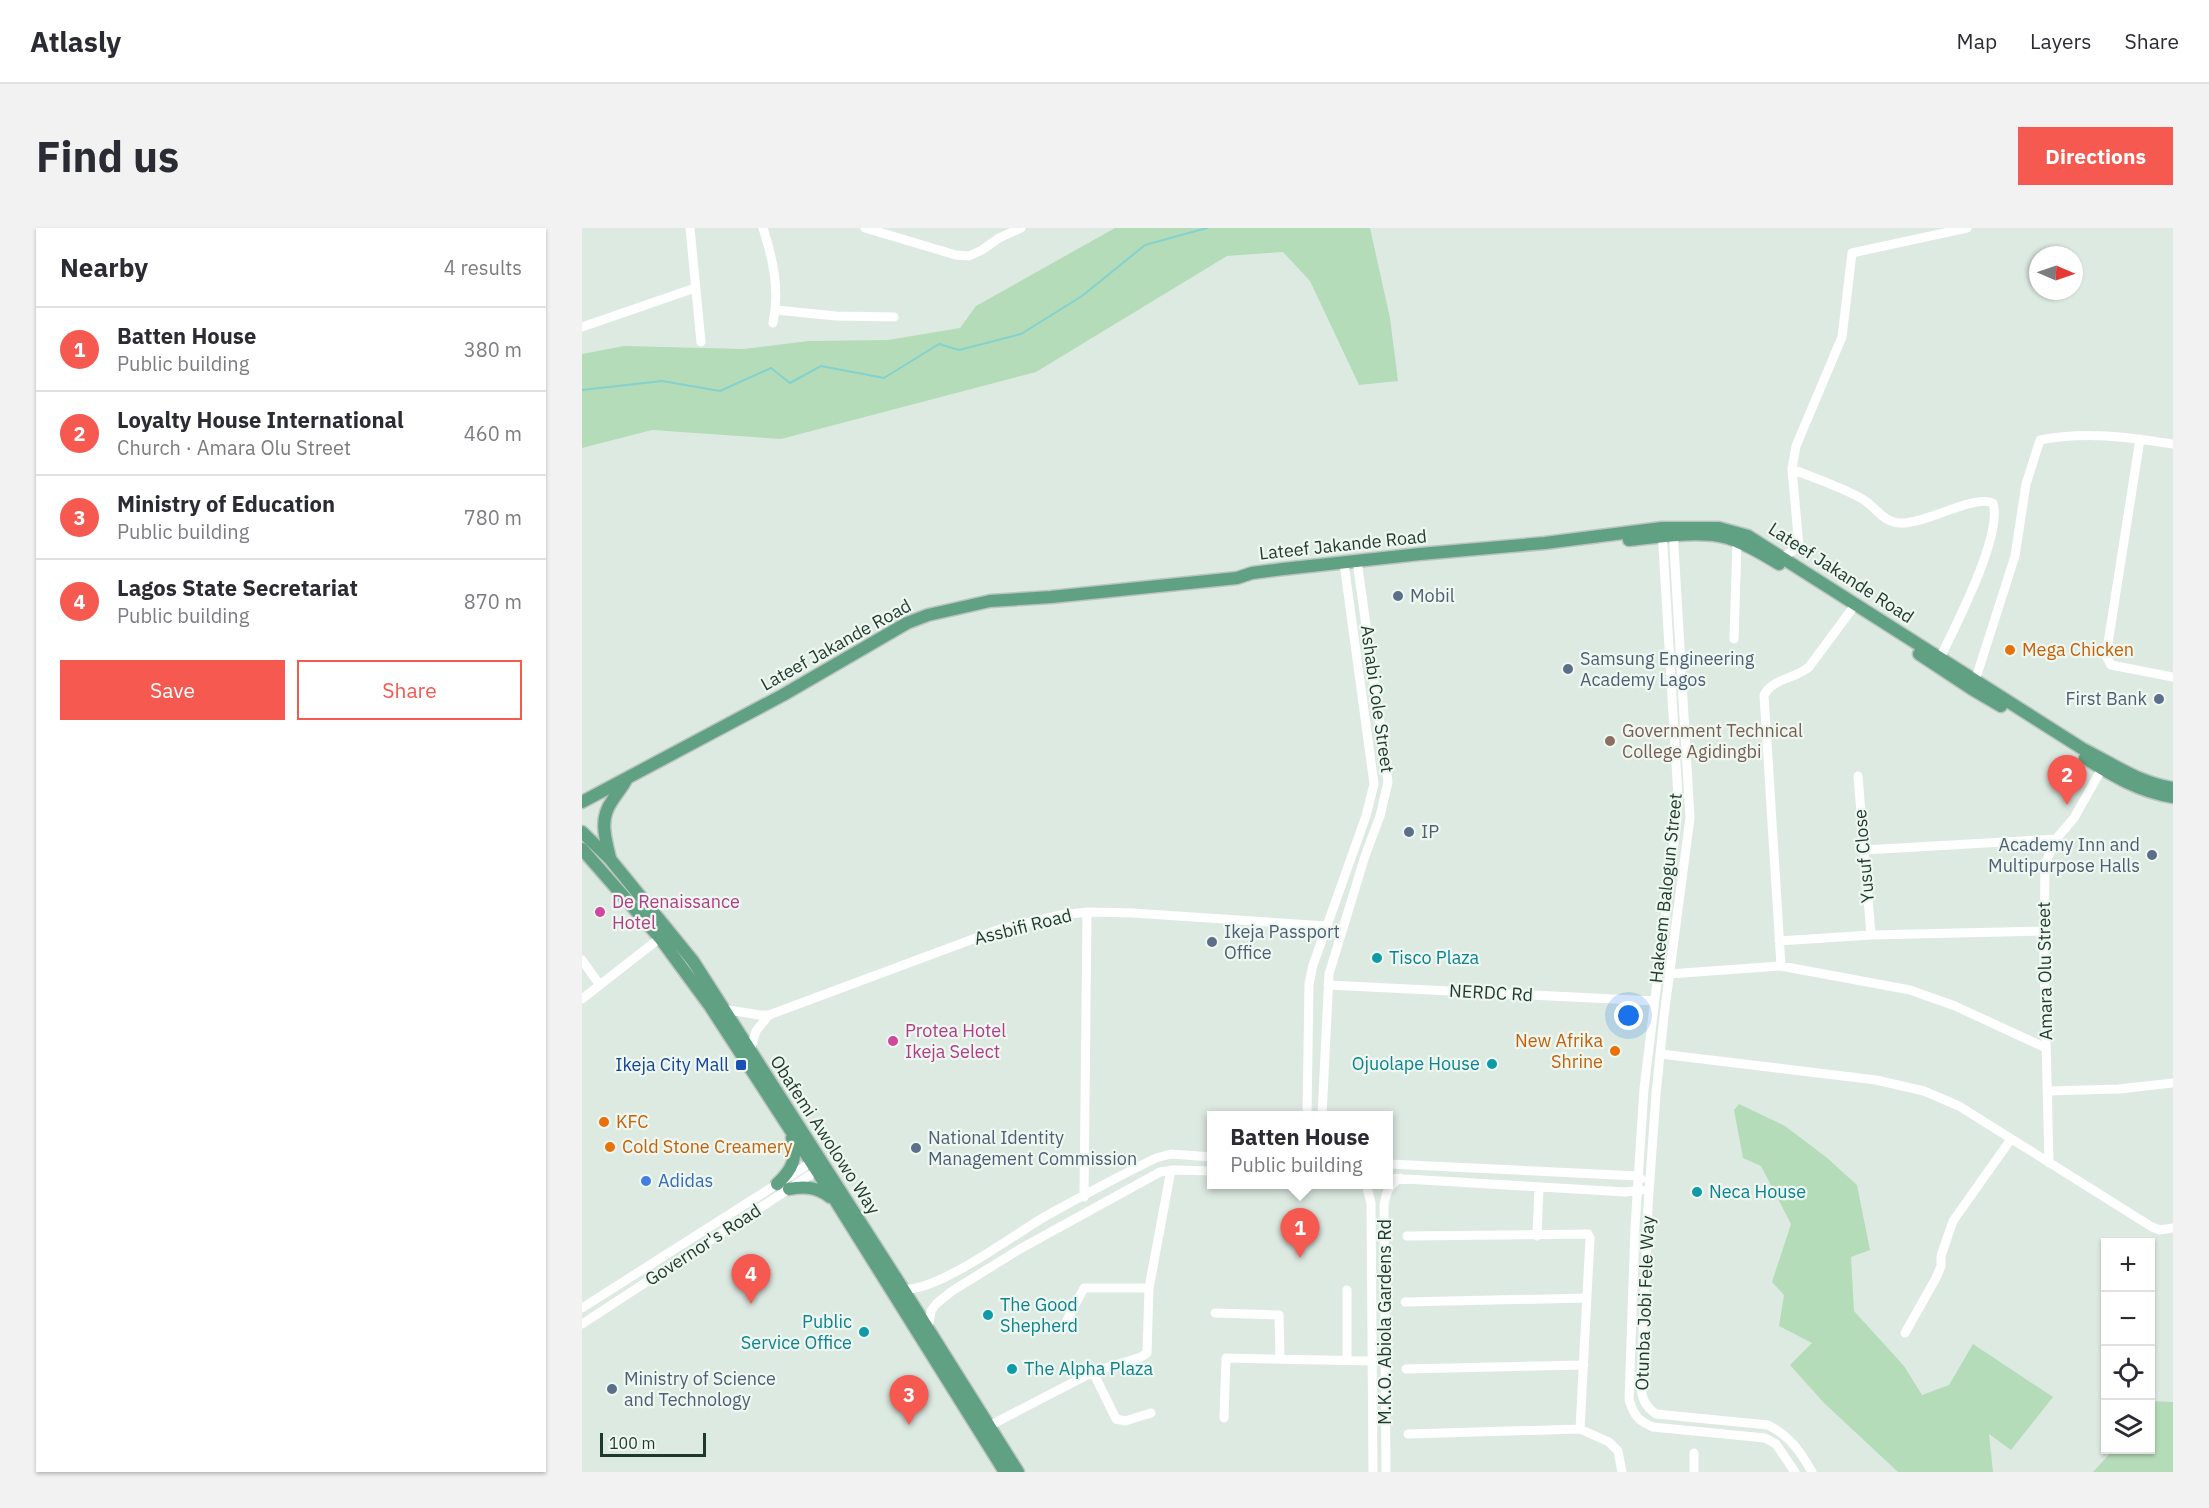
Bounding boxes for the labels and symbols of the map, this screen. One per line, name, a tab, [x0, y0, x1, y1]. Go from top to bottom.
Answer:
north arrow	[2029, 246, 2083, 300]
street label: Lateef Jakande Road	[1764, 517, 1918, 628]
street label: Lateef Jakande Road	[1258, 524, 1428, 565]
place label: Mobil	[1410, 584, 1455, 607]
marker: Mobil	[1391, 589, 1405, 603]
street label: Lateef Jakande Road	[756, 594, 915, 696]
street label: Ashabi Cole Street	[1356, 624, 1399, 774]
place label: Mega Chicken	[2022, 638, 2134, 661]
marker: Mega Chicken	[2003, 643, 2017, 657]
place label: Samsung Engineering Academy Lagos	[1580, 647, 1755, 691]
marker: Samsung Engineering Academy Lagos	[1561, 662, 1575, 676]
place label: First Bank	[2066, 687, 2148, 710]
marker: First Bank	[2152, 692, 2166, 706]
place label: Government Technical College Agidingbi	[1622, 719, 1803, 763]
marker: Government Technical College Agidingbi	[1603, 734, 1617, 748]
pin: 2	[2048, 756, 2086, 805]
street label: Hakeem Balogun Street	[1644, 792, 1687, 984]
street label: Yusuf Close	[1848, 808, 1879, 904]
place label: IP	[1421, 820, 1439, 843]
marker: IP	[1402, 825, 1416, 839]
place label: Academy Inn and Multipurpose Halls	[1988, 833, 2140, 877]
marker: Academy Inn and Multipurpose Halls	[2145, 848, 2159, 862]
place label: De Renaissance Hotel	[612, 890, 740, 934]
street label: Amara Olu Street	[2032, 901, 2057, 1041]
street label: Assbifi Road	[972, 903, 1074, 950]
marker: De Renaissance Hotel	[593, 905, 607, 919]
place label: Ikeja Passport Office	[1224, 920, 1340, 964]
marker: Ikeja Passport Office	[1205, 935, 1219, 949]
place label: Tisco Plaza	[1389, 946, 1480, 969]
marker: Tisco Plaza	[1370, 951, 1384, 965]
street label: NERDC Rd	[1449, 979, 1534, 1006]
your location	[1614, 1001, 1643, 1030]
place label: Protea Hotel Ikeja Select	[905, 1019, 1006, 1063]
place label: New Afrika Shrine	[1515, 1029, 1603, 1073]
marker: Protea Hotel Ikeja Select	[886, 1034, 900, 1048]
marker: New Afrika Shrine	[1608, 1044, 1622, 1058]
street label: Obafemi Awolowo Way	[765, 1051, 886, 1219]
place label: Ojuolape House	[1352, 1052, 1480, 1075]
place label: Ikeja City Mall	[615, 1053, 729, 1076]
marker: Ojuolape House	[1485, 1057, 1499, 1071]
marker: Ikeja City Mall	[734, 1058, 748, 1072]
place label: KFC	[616, 1110, 648, 1133]
marker: KFC	[597, 1115, 611, 1129]
place label: National Identity Management Commission	[928, 1126, 1137, 1170]
place label: Cold Stone Creamery	[622, 1135, 793, 1158]
marker: Cold Stone Creamery	[603, 1140, 617, 1154]
marker: National Identity Management Commission	[909, 1141, 923, 1155]
place label: Adidas	[658, 1169, 713, 1192]
marker: Adidas	[639, 1174, 653, 1188]
place label: Neca House	[1709, 1180, 1806, 1203]
marker: Neca House	[1690, 1185, 1704, 1199]
street label: Governor's Road	[640, 1198, 765, 1291]
pin: 1	[1280, 1208, 1320, 1258]
street label: Otunba Jobi Fele Way	[1630, 1215, 1659, 1391]
street label: M.K.O. Abiola Gardens Rd	[1373, 1219, 1396, 1425]
pin: 4	[732, 1254, 770, 1304]
place label: The Good Shepherd	[1000, 1293, 1078, 1337]
marker: The Good Shepherd	[981, 1308, 995, 1322]
place label: Public Service Office	[741, 1310, 852, 1354]
marker: Public Service Office	[857, 1325, 871, 1339]
place label: The Alpha Plaza	[1024, 1357, 1153, 1380]
marker: The Alpha Plaza	[1005, 1362, 1019, 1376]
place label: Ministry of Science and Technology	[624, 1367, 776, 1411]
pin: 3	[890, 1376, 928, 1425]
marker: Ministry of Science and Technology	[605, 1382, 619, 1396]
scale bar	[600, 1430, 706, 1458]

